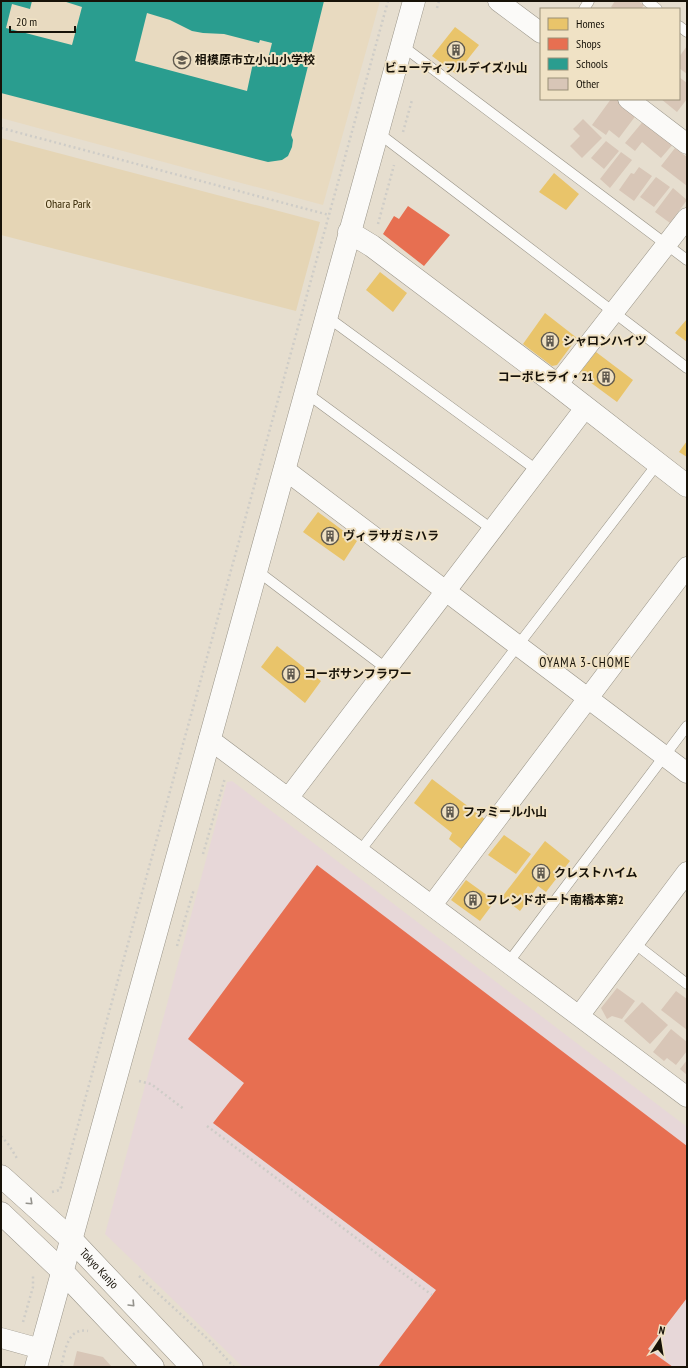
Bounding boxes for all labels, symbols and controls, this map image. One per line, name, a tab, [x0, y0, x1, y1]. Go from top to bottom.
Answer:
scale bar	[10, 8, 75, 34]
legend	[540, 8, 680, 100]
text: 20 m	[16, 14, 37, 29]
text: Homes	[576, 16, 604, 31]
text: Shops	[576, 36, 601, 51]
building icon: ビューティフルデイズ小山	[446, 40, 466, 60]
school or university icon: 相模原市立小山小学校	[172, 50, 192, 70]
place label: 相模原市立小山小学校	[195, 52, 315, 67]
text: Schools	[576, 56, 608, 71]
place label: ビューティフルデイズ小山	[385, 60, 527, 75]
text: Other	[576, 76, 600, 91]
park label: Ohara Park	[45, 196, 91, 211]
building icon: シャロンハイツ	[540, 331, 560, 351]
place label: シャロンハイツ	[563, 333, 647, 348]
building icon: コーポヒライ・21	[596, 367, 616, 387]
place label: コーポヒライ・21	[498, 369, 593, 384]
building icon: ヴィラサガミハラ	[320, 526, 340, 546]
place label: ヴィラサガミハラ	[343, 528, 439, 543]
district label: OYAMA 3-CHOME	[539, 654, 631, 671]
building icon: コーポサンフラワー	[281, 664, 301, 684]
place label: コーポサンフラワー	[304, 666, 412, 681]
building icon: ファミール小山	[440, 802, 460, 822]
place label: ファミール小山	[463, 804, 547, 819]
building icon: クレストハイム	[531, 863, 551, 883]
place label: クレストハイム	[554, 865, 638, 880]
building icon: フレンドポート南橋本第2	[463, 890, 483, 910]
place label: フレンドポート南橋本第2	[486, 892, 624, 907]
one-way arrow	[25, 1197, 32, 1204]
street label: Tokyo Kanjo	[77, 1245, 122, 1292]
one-way arrow	[127, 1299, 134, 1306]
north arrow	[640, 1320, 680, 1360]
text: N	[658, 1323, 666, 1338]

